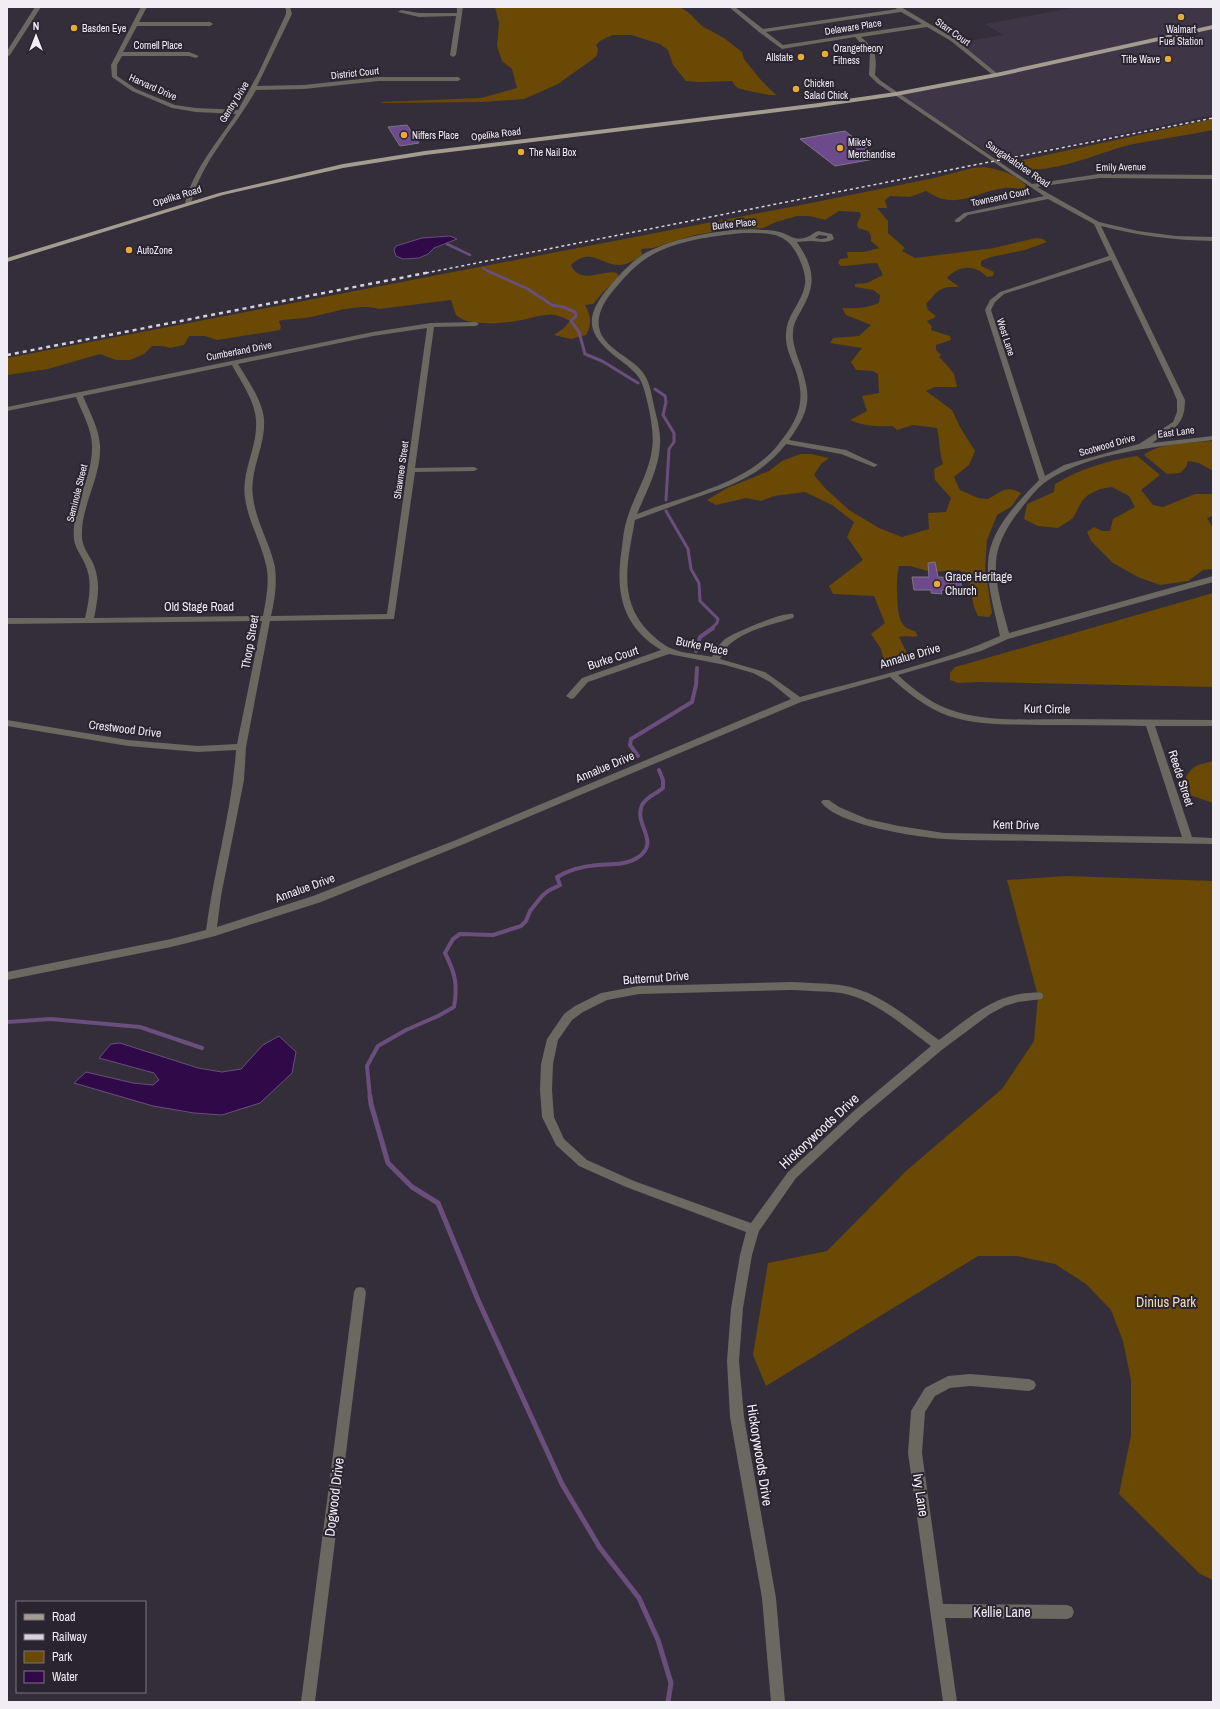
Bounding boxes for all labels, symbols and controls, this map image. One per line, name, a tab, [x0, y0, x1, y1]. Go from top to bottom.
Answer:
marker: Walmart Fuel Station	[1176, 12, 1186, 22]
street label: Starr Court	[933, 15, 974, 49]
north arrow	[16, 16, 56, 56]
street label: Delaware Place	[824, 16, 883, 38]
text: N	[33, 19, 39, 33]
place label: Basden Eye	[82, 22, 127, 35]
marker: Basden Eye	[69, 23, 79, 33]
place label: Walmart Fuel Station	[1159, 23, 1203, 48]
street label: Cornell Place	[134, 39, 183, 52]
place label: Orangetheory Fitness	[833, 42, 884, 67]
marker: Orangetheory Fitness	[820, 49, 830, 59]
place label: Allstate	[765, 51, 793, 64]
marker: Allstate	[796, 52, 806, 62]
place label: Title Wave	[1121, 53, 1160, 66]
marker: Title Wave	[1163, 54, 1173, 64]
street label: District Court	[330, 64, 380, 82]
street label: Harvard Drive	[127, 71, 179, 103]
place label: Chicken Salad Chick	[804, 77, 849, 102]
street label: Gentry Drive	[216, 78, 252, 125]
marker: Chicken Salad Chick	[791, 84, 801, 94]
street label: Opelika Road	[470, 124, 522, 144]
place label: Niffers Place	[412, 129, 459, 142]
marker: Niffers Place	[399, 130, 409, 140]
place label: Mike's Merchandise	[848, 136, 896, 161]
street label: Saugahatchee Road	[983, 138, 1053, 190]
marker: Mike's Merchandise	[835, 143, 845, 153]
place label: The Nail Box	[529, 146, 577, 159]
marker: The Nail Box	[516, 147, 526, 157]
street label: Emily Avenue	[1096, 160, 1147, 174]
street label: Opelika Road	[151, 182, 203, 210]
street label: Townsend Court	[970, 184, 1031, 210]
street label: Burke Place	[711, 215, 757, 233]
place label: AutoZone	[136, 244, 173, 257]
marker: AutoZone	[124, 245, 134, 255]
street label: West Lane	[994, 316, 1018, 358]
street label: Cumberland Drive	[205, 338, 273, 364]
street label: East Lane	[1157, 423, 1196, 441]
street label: Scotwood Drive	[1077, 431, 1137, 459]
street label: Shawnee Street	[391, 439, 412, 500]
street label: Seminole Street	[64, 462, 91, 523]
place label: Grace Heritage Church	[945, 569, 1012, 599]
marker: Grace Heritage Church	[932, 579, 942, 589]
street label: Old Stage Road	[164, 599, 234, 615]
street label: Thorp Street	[237, 613, 263, 670]
street label: Burke Place	[674, 633, 730, 659]
street label: Annalue Drive	[877, 640, 942, 673]
street label: Burke Court	[586, 642, 641, 674]
street label: Kurt Circle	[1024, 701, 1070, 717]
street label: Crestwood Drive	[88, 717, 162, 741]
street label: Annalue Drive	[572, 747, 637, 787]
street label: Reede Street	[1164, 748, 1198, 808]
street label: Kent Drive	[993, 817, 1039, 833]
street label: Annalue Drive	[272, 870, 337, 907]
street label: Butternut Drive	[622, 968, 690, 988]
street label: Hickorywoods Drive	[775, 1089, 863, 1173]
park label: Dinius Park	[1136, 1293, 1196, 1311]
street label: Hickorywoods Drive	[743, 1403, 777, 1507]
street label: Dogwood Drive	[320, 1457, 348, 1537]
street label: Ivy Lane	[909, 1472, 933, 1518]
legend	[16, 1601, 146, 1693]
street label: Kellie Lane	[973, 1603, 1031, 1621]
text: Road	[52, 1609, 76, 1625]
text: Railway	[52, 1629, 87, 1645]
text: Park	[52, 1649, 72, 1665]
text: Water	[52, 1669, 79, 1685]

